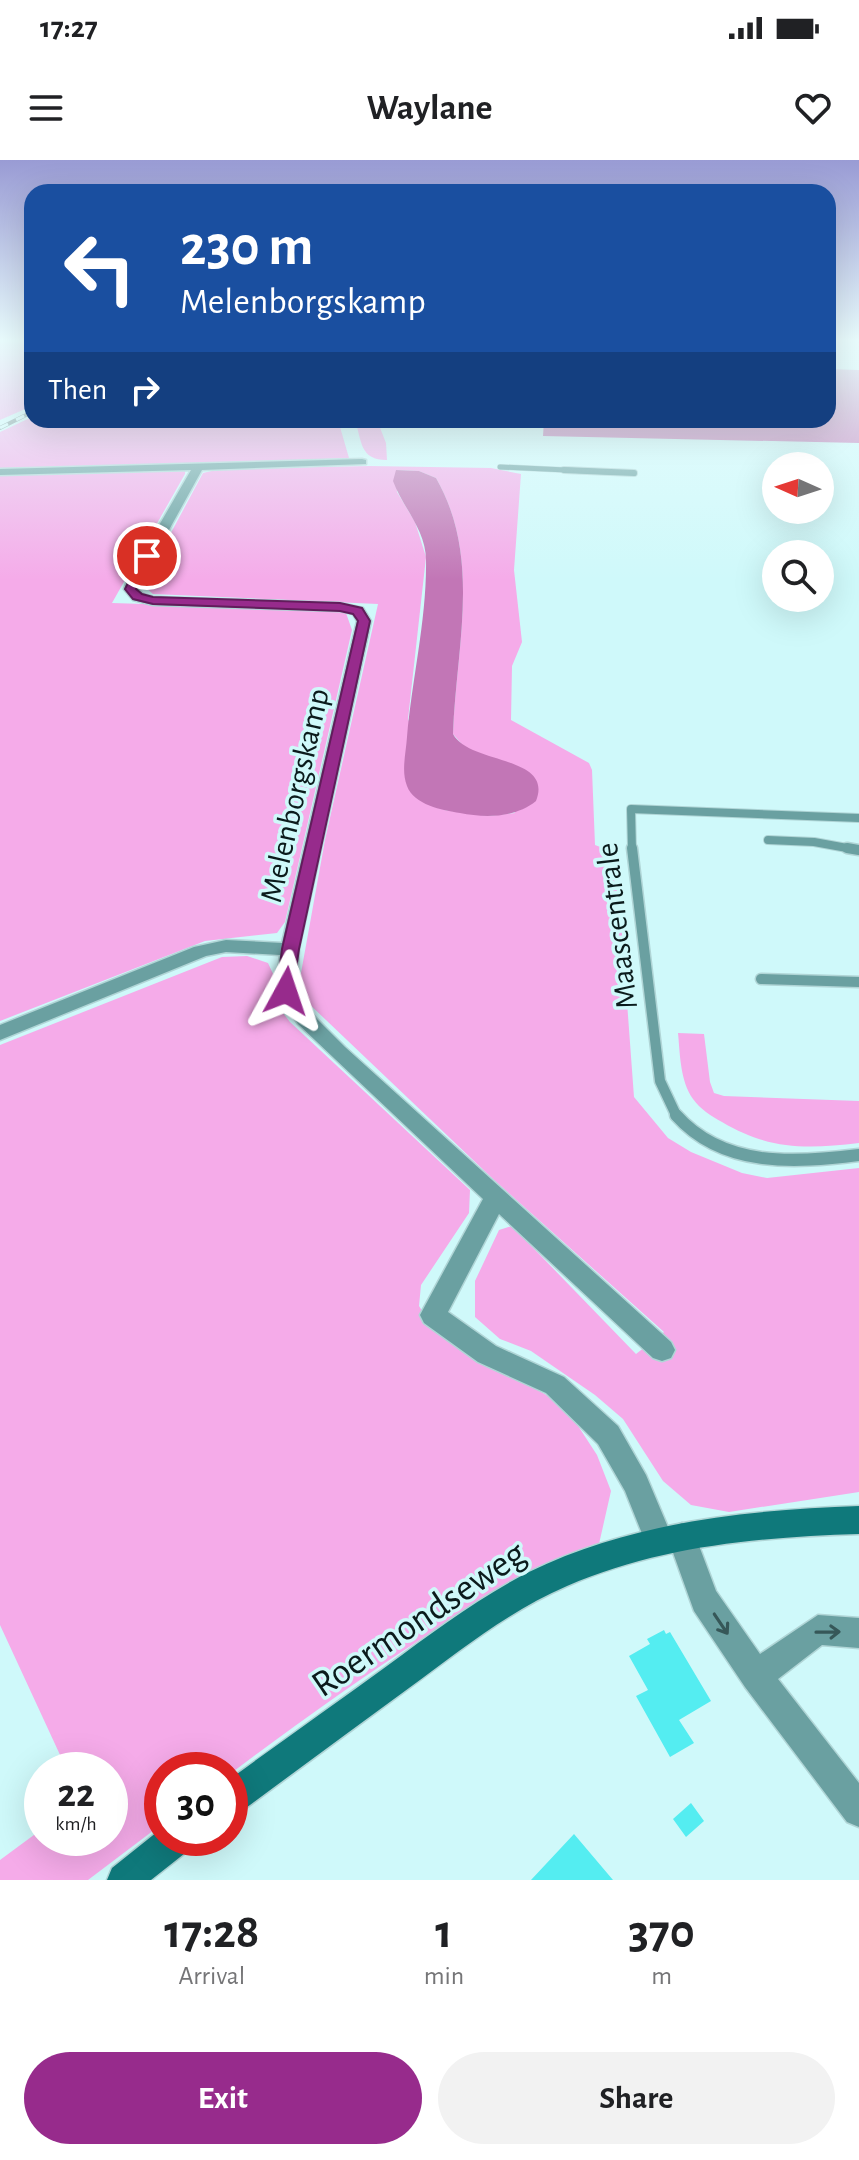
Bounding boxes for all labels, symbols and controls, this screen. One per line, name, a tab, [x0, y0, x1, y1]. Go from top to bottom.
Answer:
text: 17:27	[40, 13, 98, 43]
icon: menu	[24, 86, 68, 130]
icon: heart	[791, 86, 835, 130]
text: Waylane	[366, 90, 493, 126]
icon: left	[48, 216, 152, 320]
text: 230 m	[180, 219, 313, 275]
text: Melenborgskamp	[180, 284, 426, 320]
icon: right	[123, 368, 167, 412]
text: Then	[48, 375, 107, 405]
north arrow	[762, 452, 834, 524]
map controls	[762, 452, 834, 612]
pin	[113, 522, 181, 590]
icon: arrive	[125, 534, 169, 578]
button: search	[762, 540, 834, 612]
street label: Melenborgskamp	[255, 685, 335, 905]
street label: Maascentrale	[591, 841, 643, 1011]
position arrow	[244, 949, 328, 1033]
street label: Roermondseweg	[306, 1534, 533, 1705]
one-way arrow	[713, 1612, 729, 1635]
one-way arrow	[815, 1624, 841, 1639]
speed limit sign: 30	[144, 1752, 248, 1856]
text: 22	[57, 1774, 95, 1814]
text: km/h	[55, 1814, 97, 1834]
text: 17:28	[164, 1909, 259, 1957]
text: 1	[435, 1909, 453, 1957]
text: 370	[628, 1909, 695, 1957]
text: Arrival	[178, 1963, 245, 1989]
text: min	[424, 1963, 464, 1989]
text: m	[651, 1963, 672, 1989]
button: Exit	[24, 2052, 422, 2144]
button: Share	[438, 2052, 835, 2144]

